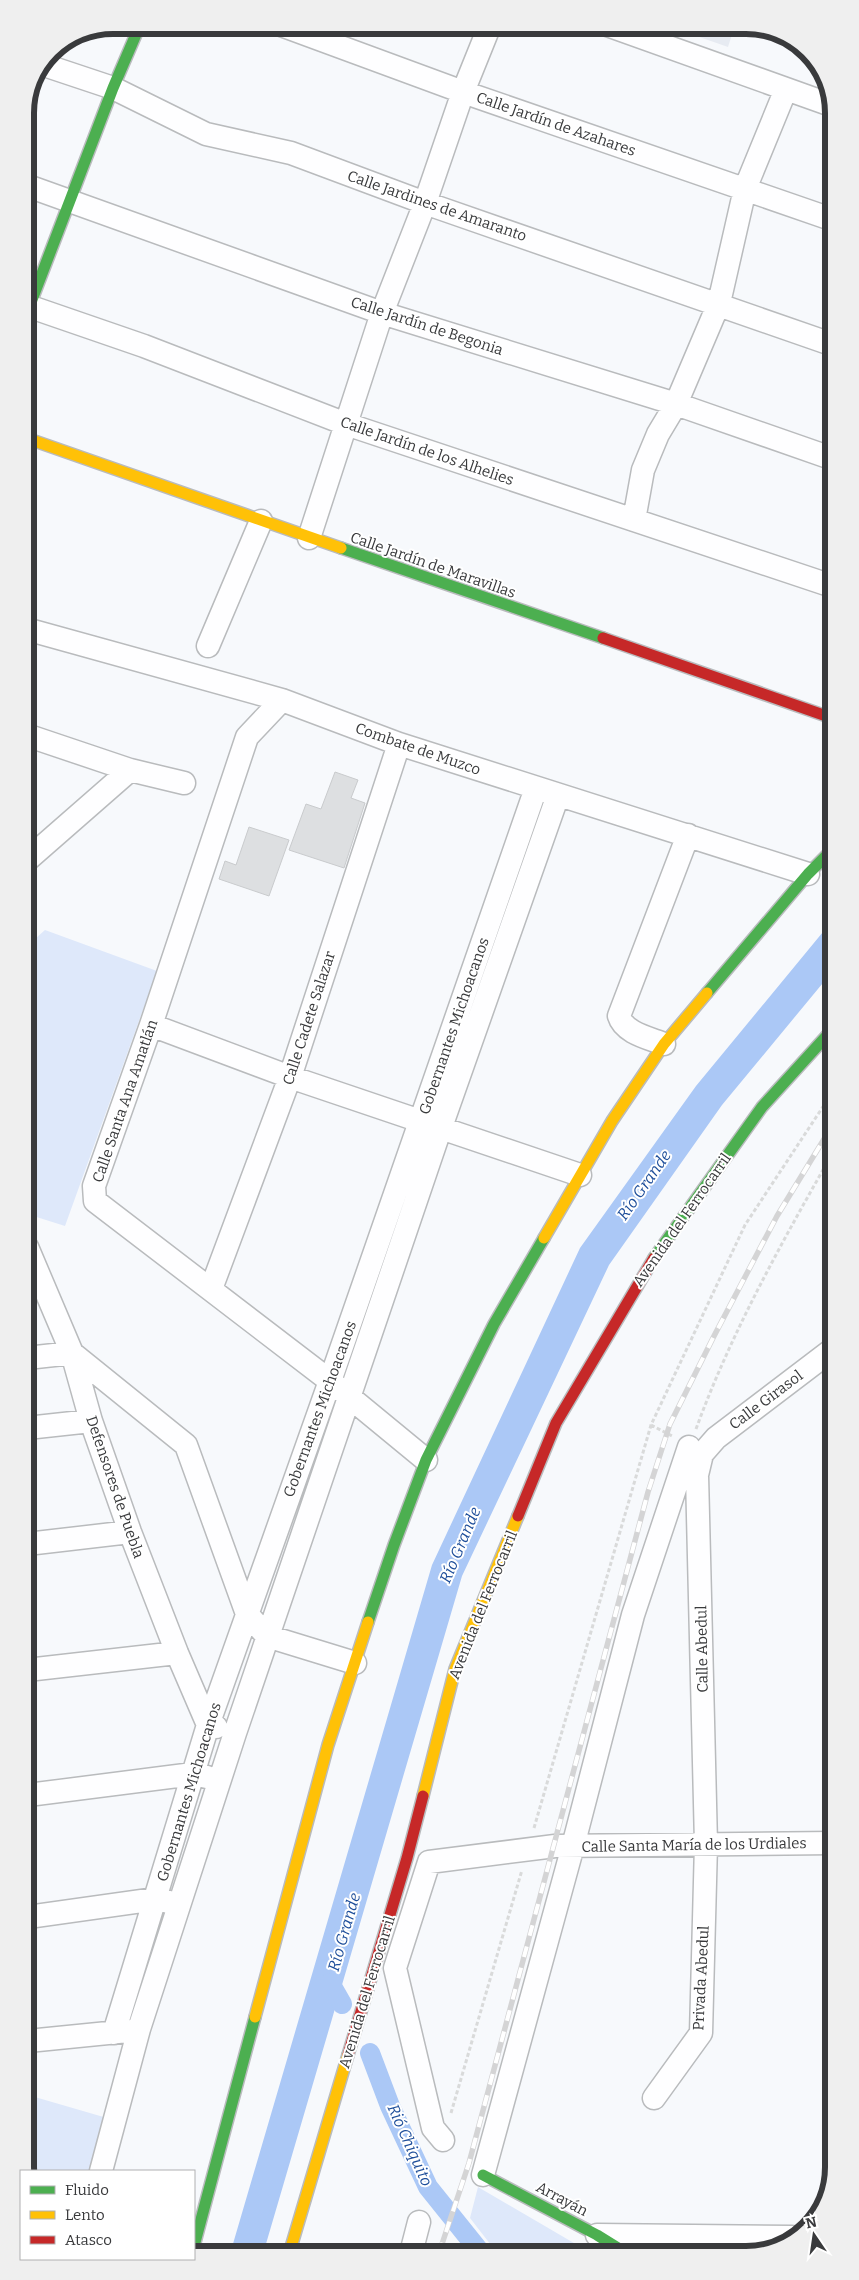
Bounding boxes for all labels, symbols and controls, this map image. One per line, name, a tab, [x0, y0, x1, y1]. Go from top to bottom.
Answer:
street label: Calle Jardín de Azahares	[474, 88, 638, 160]
street label: Calle Jardines de Amaranto	[345, 167, 529, 245]
street label: Calle Jardín de Begonia	[349, 293, 505, 359]
street label: Calle Jardín de los Alhelies	[338, 413, 516, 489]
street label: Calle Jardín de Maravillas	[348, 528, 518, 602]
street label: Combate de Muzco	[353, 719, 483, 779]
street label: Gobernantes Michoacanos	[415, 935, 493, 1117]
street label: Calle Cadete Salazar	[279, 948, 339, 1087]
street label: Calle Santa Ana Amatlán	[89, 1017, 162, 1185]
water label: Río Grande	[613, 1146, 675, 1224]
street label: Avenida del Ferrocarril	[629, 1150, 735, 1290]
street label: Gobernantes Michoacanos	[280, 1318, 360, 1500]
street label: Calle Girasol	[726, 1367, 806, 1433]
street label: Defensores de Puebla	[82, 1413, 148, 1561]
water label: Río Grande	[435, 1504, 485, 1586]
street label: Avenida del Ferrocarril	[445, 1528, 521, 1682]
street label: Calle Abedul	[692, 1605, 712, 1693]
street label: Gobernantes Michoacanos	[153, 1700, 225, 1884]
street label: Calle Santa María de los Urdiales	[581, 1834, 807, 1856]
water label: Río Grande	[324, 1891, 364, 1973]
street label: Avenida del Ferrocarril	[335, 1914, 399, 2070]
street label: Privada Abedul	[689, 1925, 713, 2031]
water label: Rió Chiquito	[383, 2101, 437, 2189]
legend	[20, 2170, 195, 2260]
street label: Arrayán	[533, 2178, 591, 2220]
text: Fluido	[65, 2181, 109, 2199]
text: Lento	[65, 2206, 105, 2224]
north arrow	[789, 2210, 839, 2260]
text: N	[804, 2213, 819, 2232]
text: Atasco	[65, 2231, 112, 2249]

